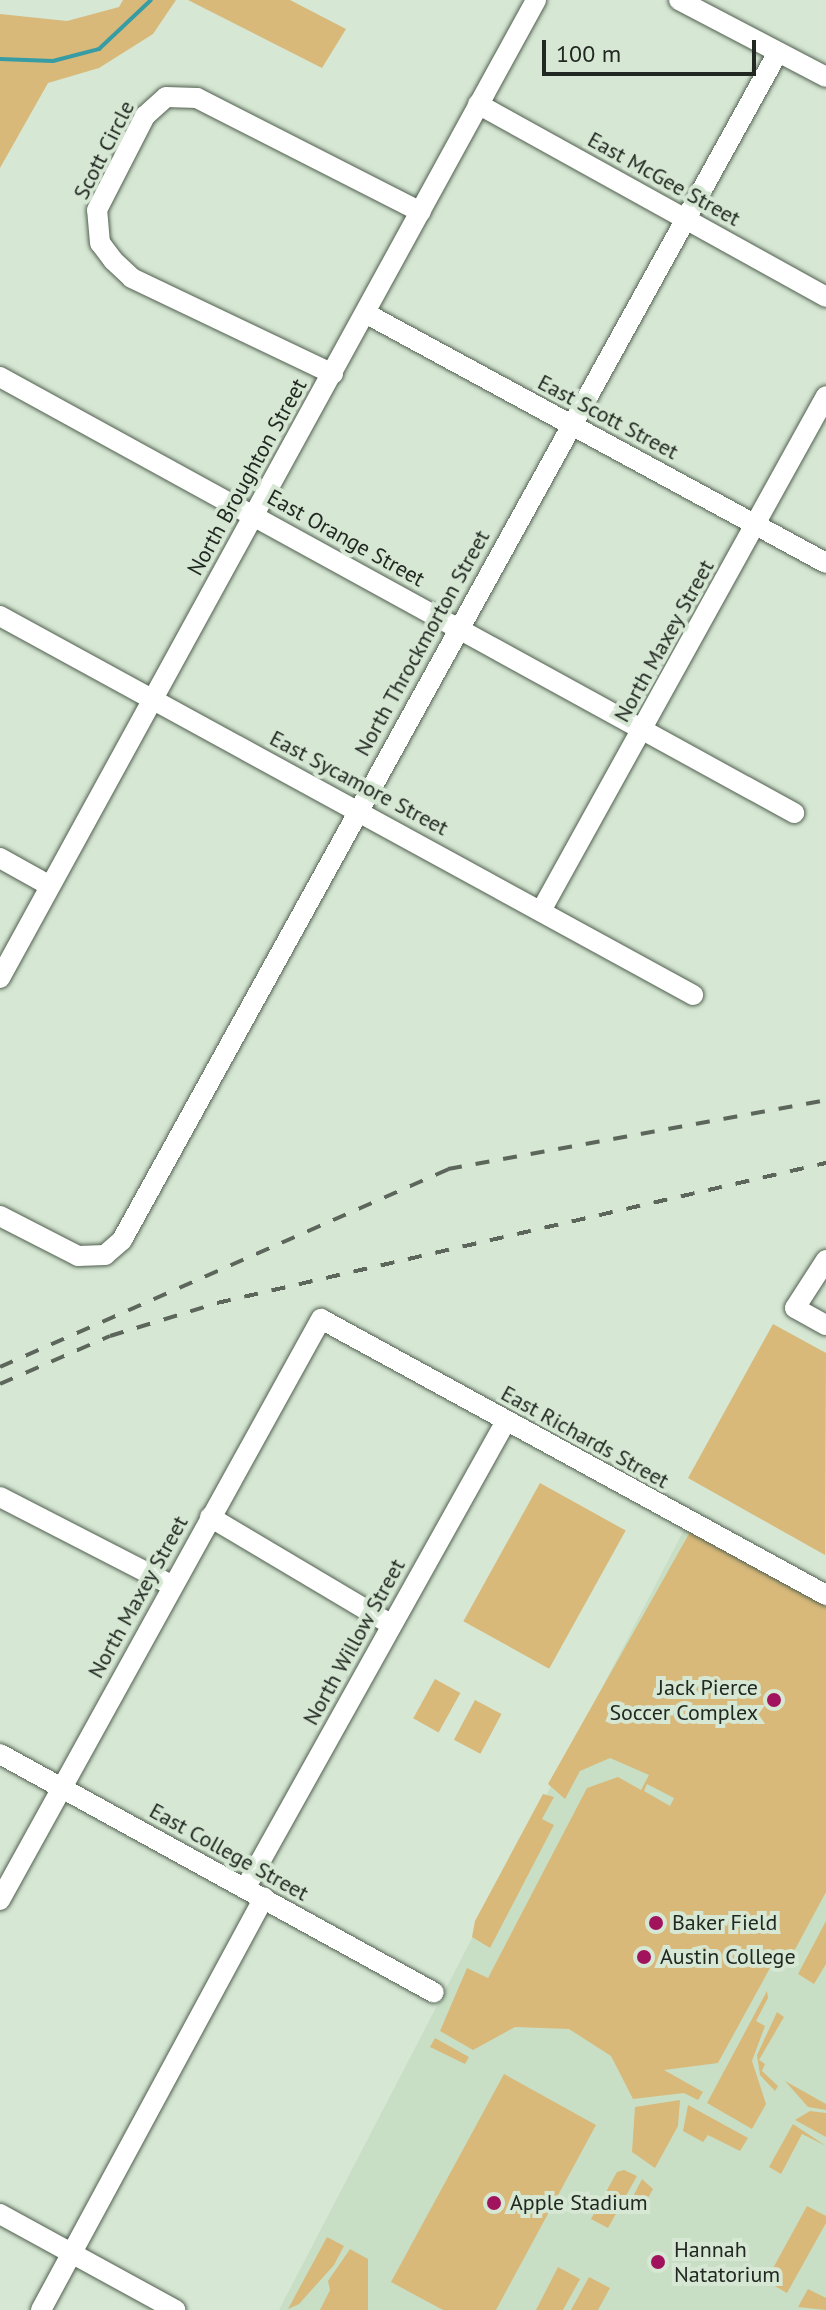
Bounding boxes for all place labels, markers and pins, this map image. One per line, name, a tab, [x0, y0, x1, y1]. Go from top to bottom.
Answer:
place label: Jack Pierce Soccer Complex	[609, 1674, 758, 1726]
marker: Jack Pierce Soccer Complex	[765, 1691, 783, 1709]
place label: Baker Field	[672, 1910, 777, 1936]
marker: Baker Field	[647, 1914, 665, 1932]
place label: Austin College	[660, 1944, 796, 1970]
marker: Austin College	[635, 1948, 653, 1966]
place label: Apple Stadium	[510, 2190, 648, 2216]
marker: Apple Stadium	[485, 2194, 503, 2212]
place label: Hannah Natatorium	[674, 2236, 780, 2288]
marker: Hannah Natatorium	[649, 2253, 667, 2271]

